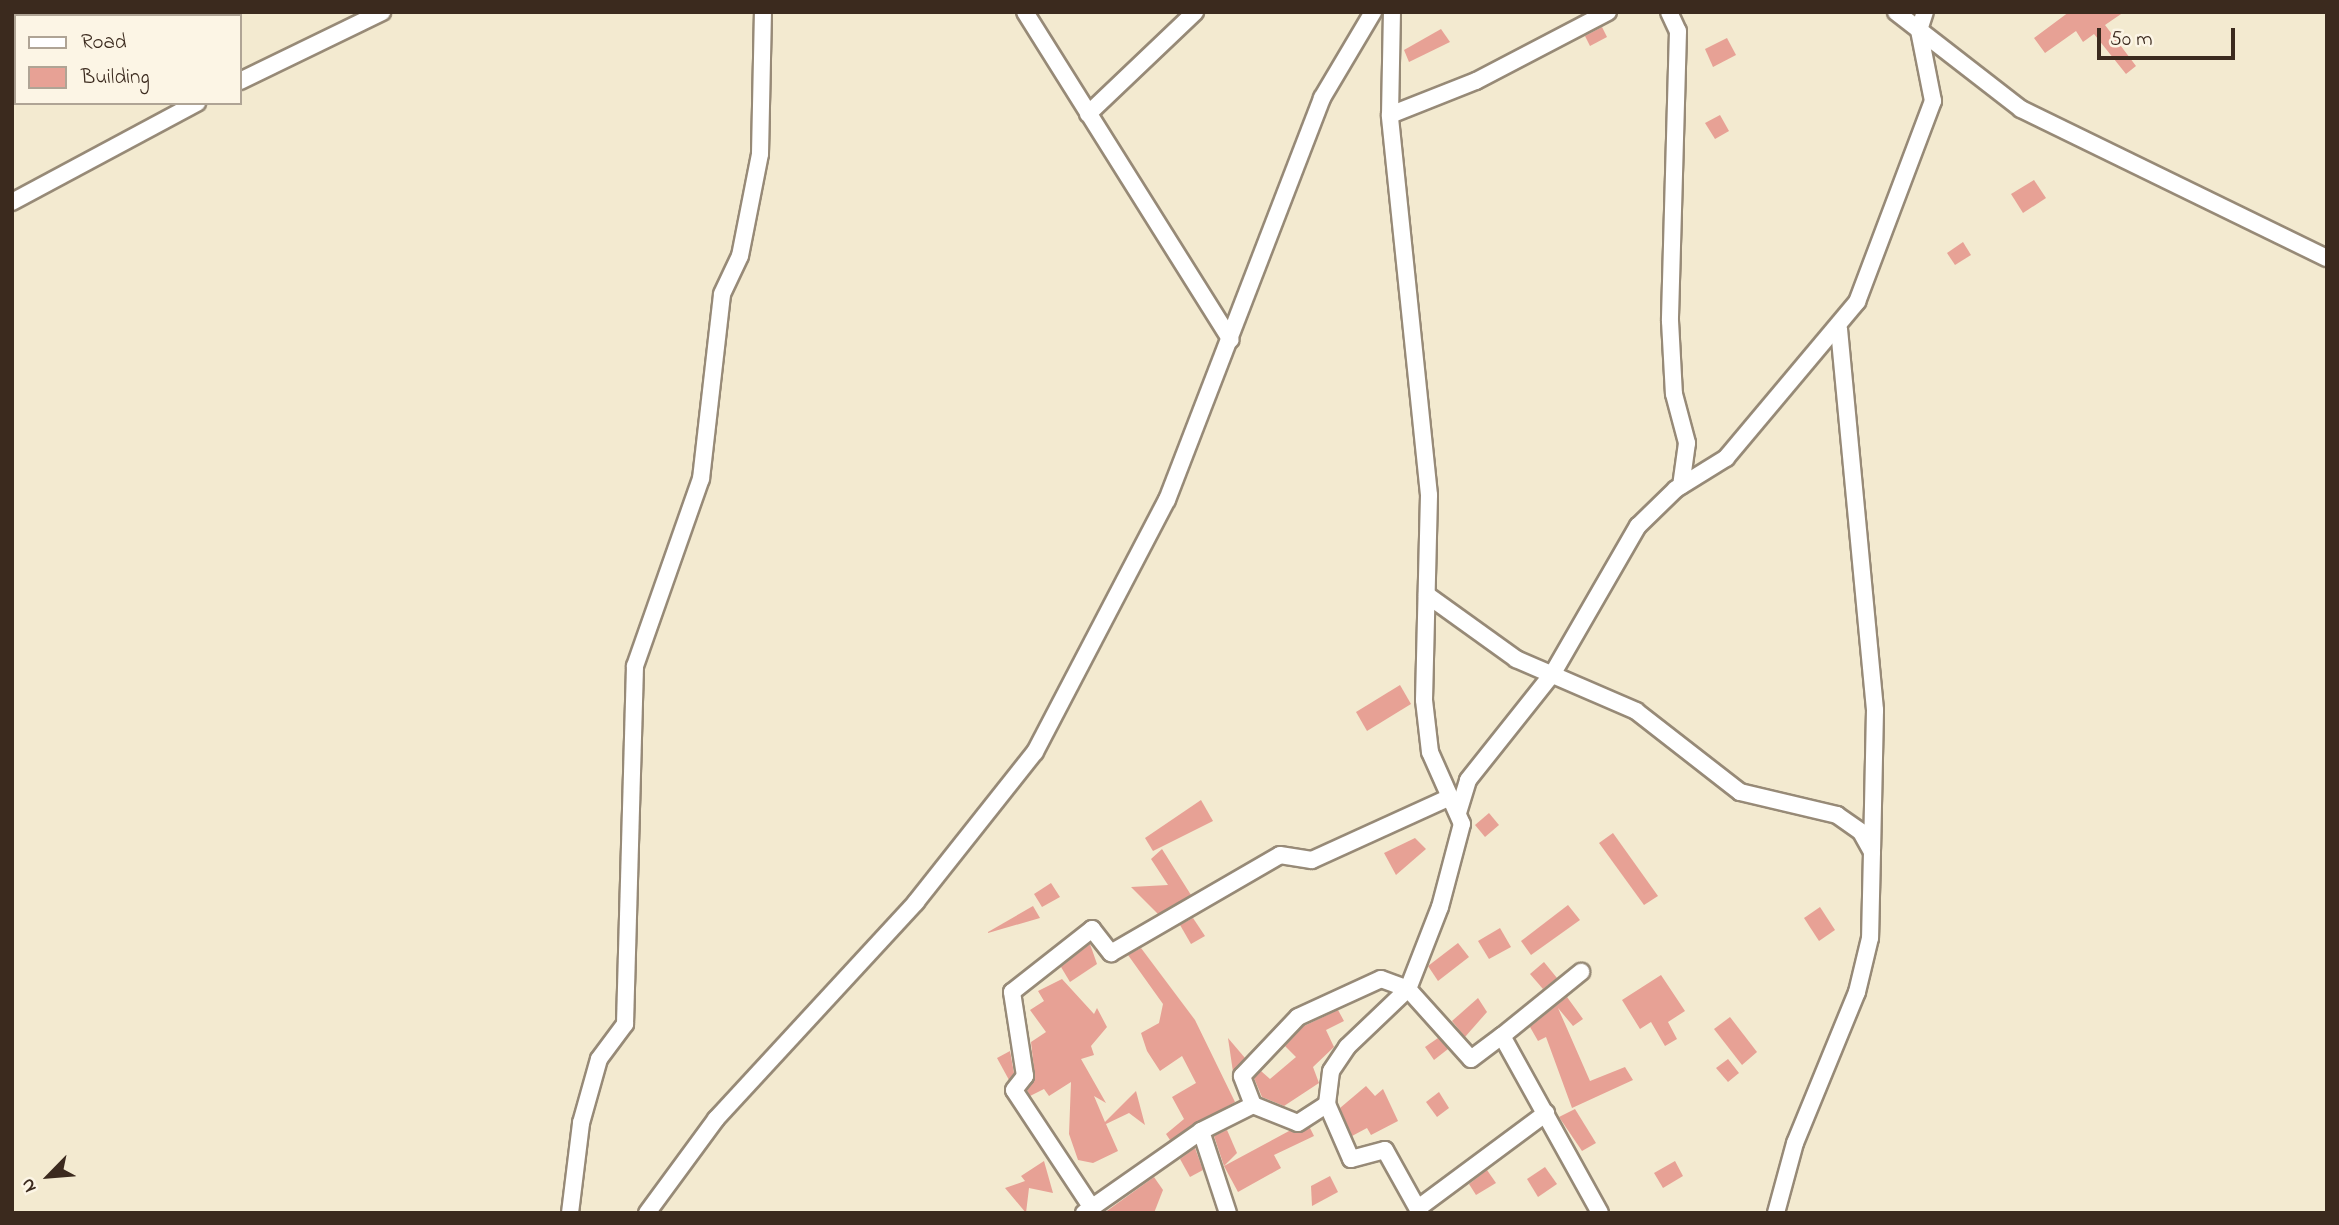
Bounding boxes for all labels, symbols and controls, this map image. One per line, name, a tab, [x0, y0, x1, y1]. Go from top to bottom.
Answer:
legend	[14, 14, 242, 105]
scale bar	[2101, 14, 2239, 58]
text: 50 m	[2110, 25, 2153, 55]
text: Road	[81, 28, 127, 58]
text: Building	[81, 63, 150, 93]
north arrow	[14, 1141, 84, 1211]
text: N	[15, 1174, 44, 1197]

